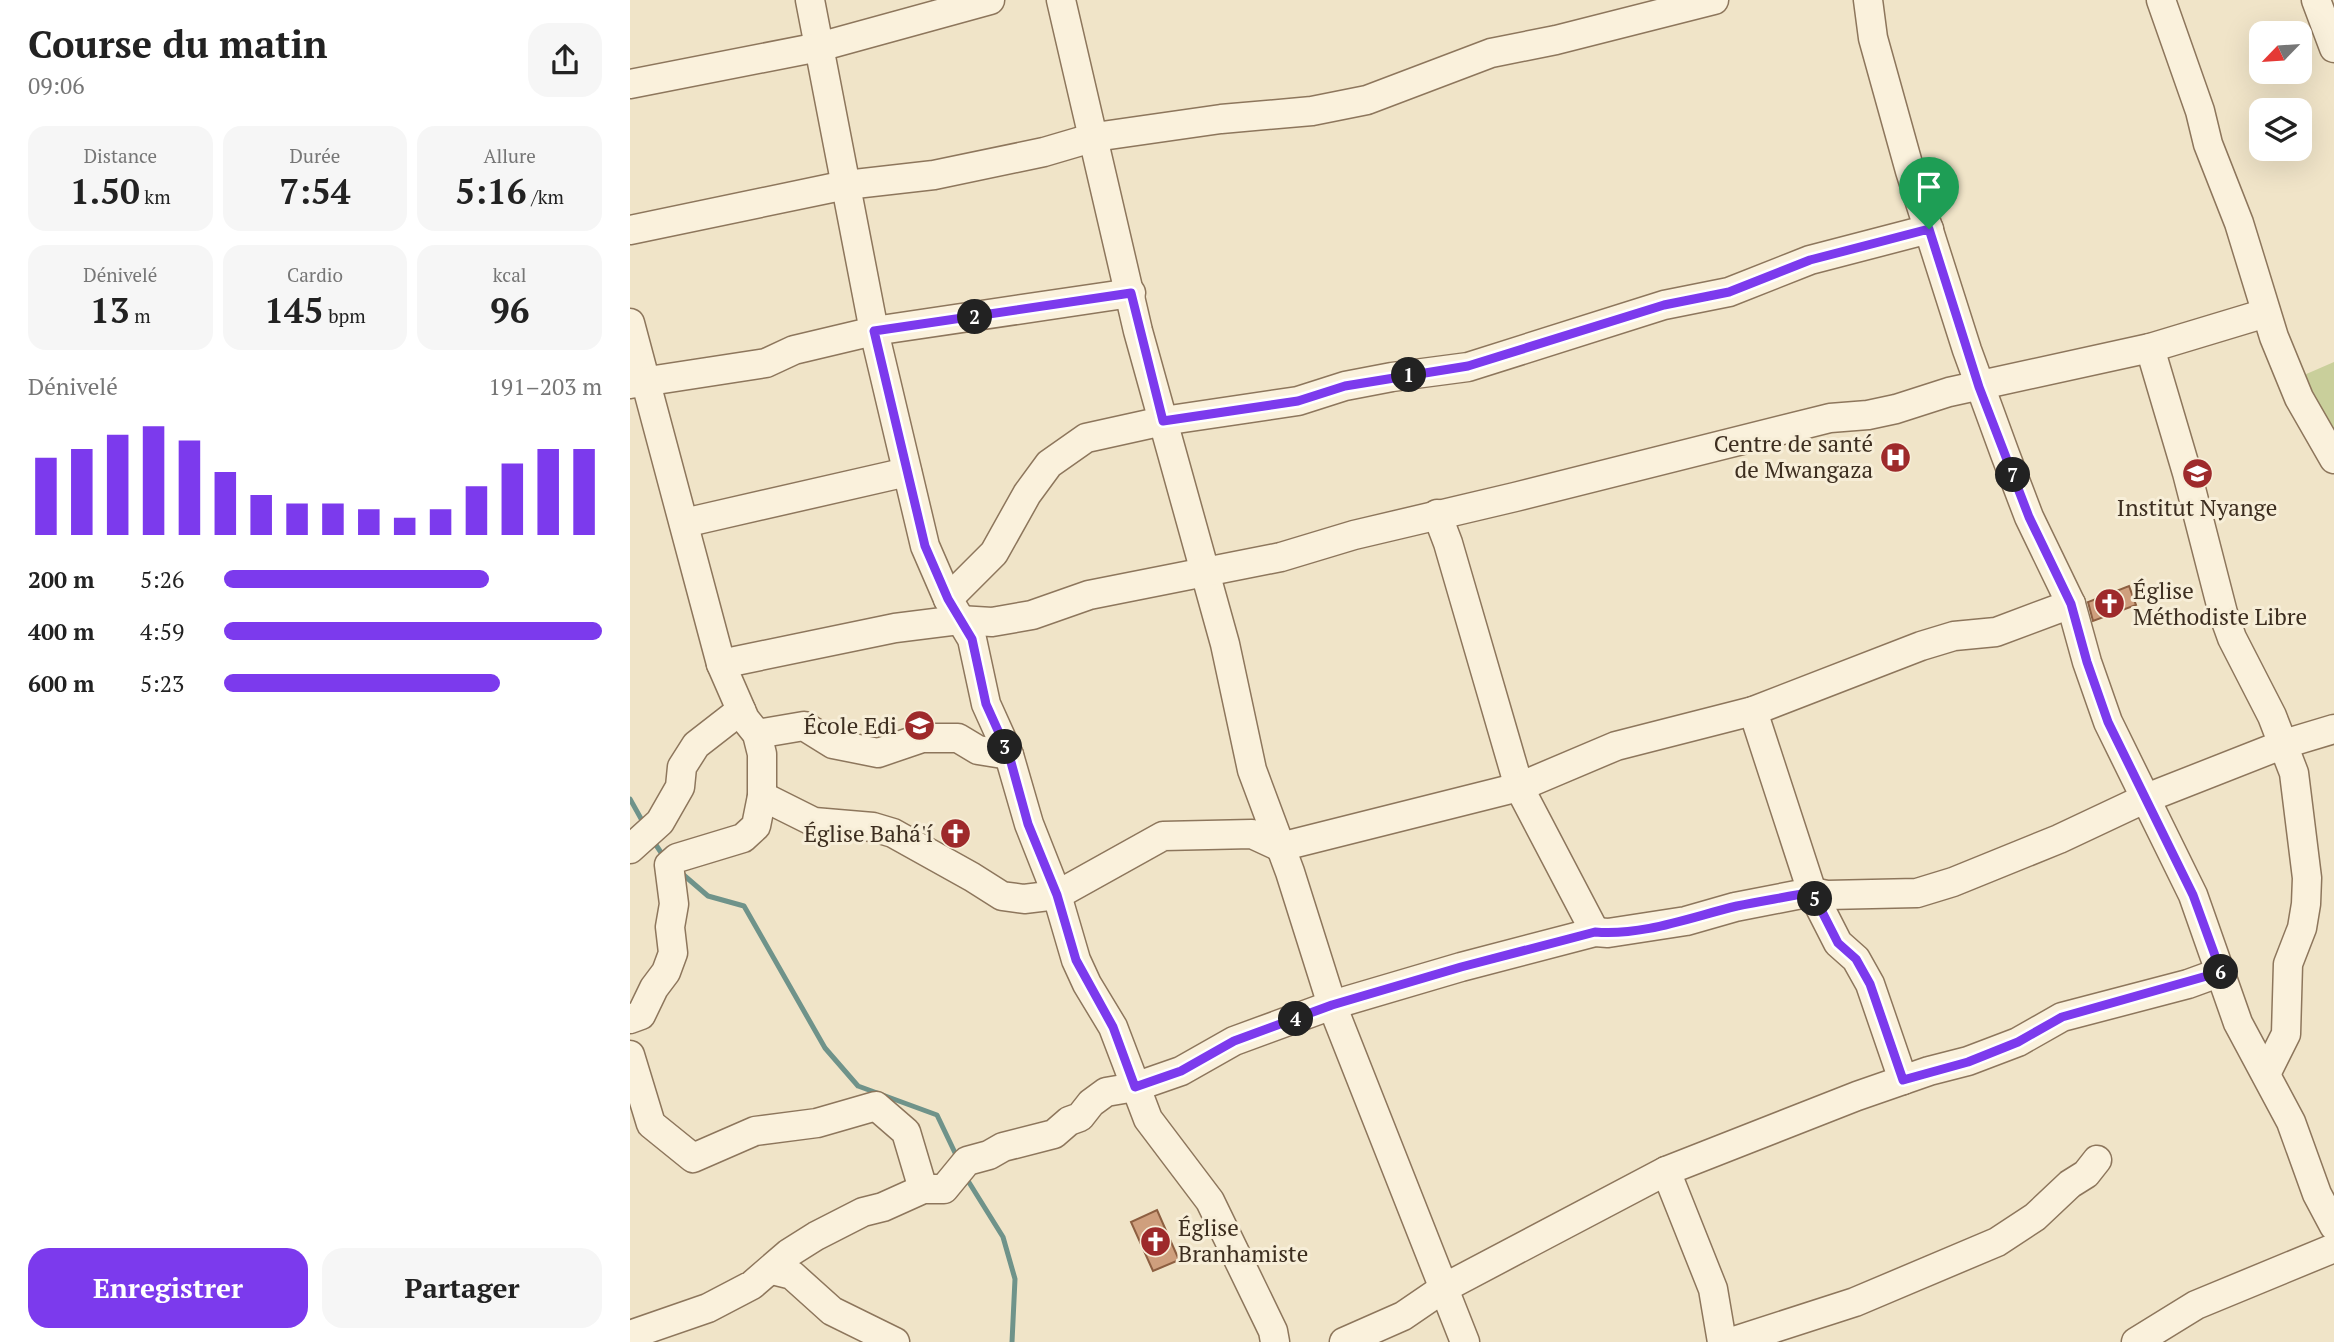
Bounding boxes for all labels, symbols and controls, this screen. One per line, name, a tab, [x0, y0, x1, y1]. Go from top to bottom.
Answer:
text: Course du matin	[28, 19, 328, 69]
north arrow	[2249, 21, 2312, 84]
map controls	[2249, 21, 2312, 161]
button: share	[528, 23, 602, 97]
text: 09:06	[28, 70, 85, 101]
button: layers	[2249, 98, 2312, 161]
text: Distance	[84, 143, 157, 168]
text: Durée	[290, 143, 340, 168]
text: Allure	[484, 143, 536, 168]
pin	[1899, 157, 1959, 229]
text: 1.50	[70, 168, 140, 214]
text: 7:54	[279, 168, 351, 214]
text: 5:16	[455, 168, 527, 214]
icon: arrive	[1910, 168, 1948, 206]
text: km	[140, 184, 171, 209]
text: /km	[527, 184, 564, 209]
text: Dénivelé	[83, 262, 157, 287]
text: Cardio	[287, 262, 343, 287]
text: kcal	[493, 262, 527, 287]
text: 13	[90, 287, 130, 333]
text: 145	[264, 287, 324, 333]
text: 96	[490, 287, 529, 333]
pin: 2	[958, 300, 992, 334]
text: m	[130, 303, 151, 328]
text: bpm	[324, 303, 366, 328]
text: 2	[969, 304, 980, 329]
pin: 1	[1392, 358, 1426, 392]
text: 1	[1403, 362, 1414, 387]
text: Dénivelé	[28, 371, 118, 402]
text: 191–203 m	[489, 371, 602, 402]
place label: Centre de santé de Mwangaza	[1714, 428, 1873, 485]
hospital icon: Centre de santé de Mwangaza	[1879, 440, 1913, 474]
school or university icon: Institut Nyange	[2180, 457, 2214, 491]
pin: 7	[1996, 458, 2030, 492]
text: 7	[2007, 462, 2018, 487]
place label: Institut Nyange	[2117, 492, 2277, 523]
text: 200 m	[28, 564, 94, 595]
text: 5:26	[140, 564, 184, 595]
place label: Église Méthodiste Libre	[2133, 575, 2307, 632]
church icon: Église Méthodiste Libre	[2093, 587, 2127, 621]
text: 400 m	[28, 616, 94, 647]
text: 4:59	[140, 616, 184, 647]
text: 600 m	[28, 668, 94, 699]
text: 5:23	[140, 668, 184, 699]
school or university icon: École Edi	[903, 709, 937, 743]
place label: École Edi	[803, 710, 897, 741]
pin: 3	[988, 730, 1022, 764]
text: 3	[999, 734, 1010, 759]
church icon: Église Bahá'í	[939, 817, 973, 851]
place label: Église Bahá'í	[804, 818, 933, 849]
pin: 5	[1798, 881, 1832, 916]
text: 5	[1809, 886, 1820, 911]
pin: 6	[2204, 954, 2238, 990]
text: 6	[2215, 959, 2226, 984]
pin: 4	[1278, 1002, 1314, 1036]
text: 4	[1290, 1006, 1301, 1031]
place label: Église Branhamiste	[1178, 1212, 1308, 1269]
church icon: Église Branhamiste	[1138, 1224, 1172, 1258]
button: Enregistrer	[28, 1248, 308, 1328]
button: Partager	[322, 1248, 602, 1328]

